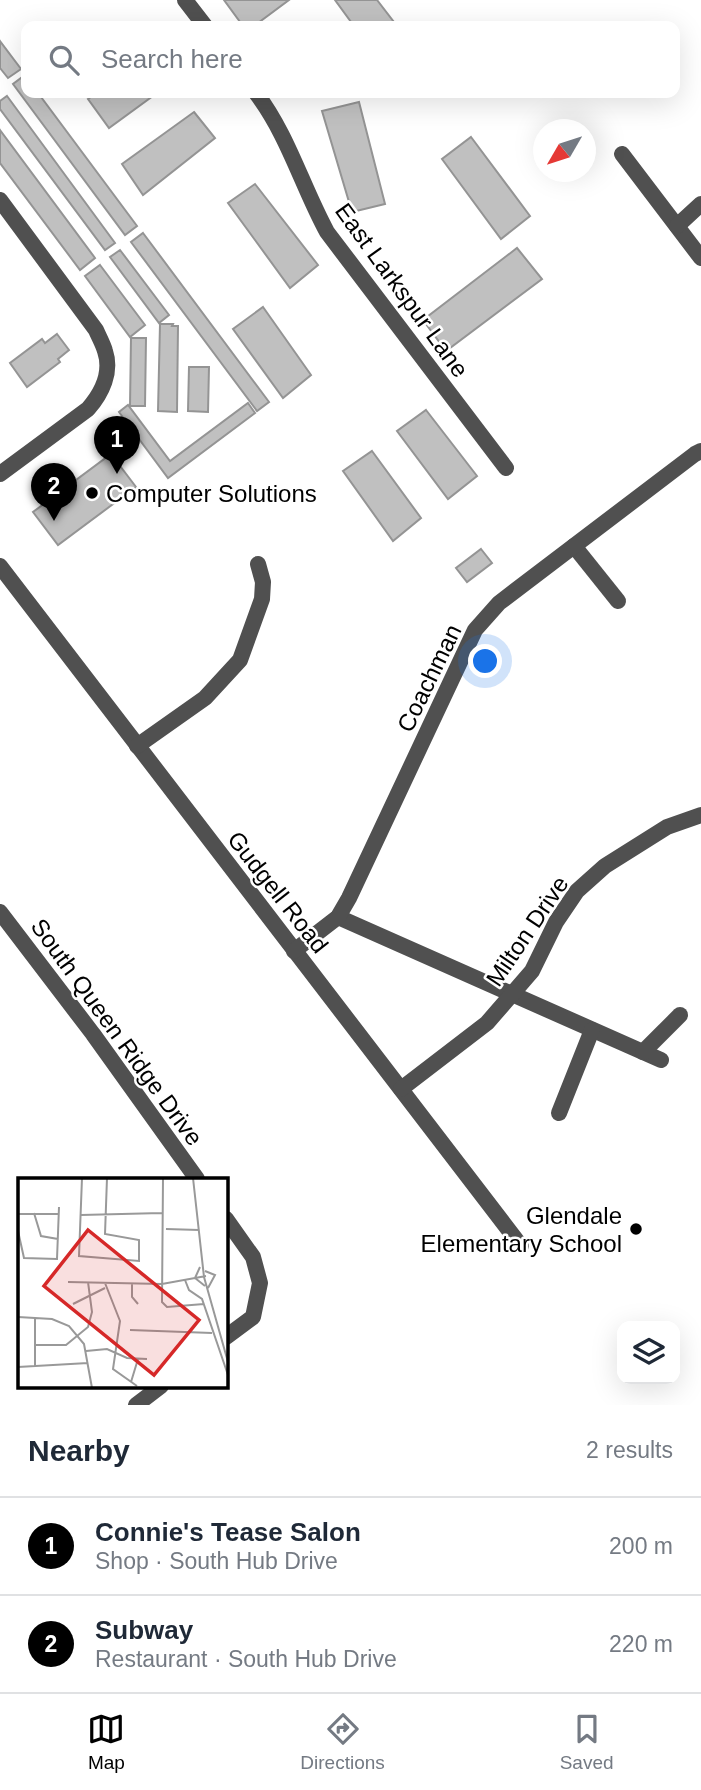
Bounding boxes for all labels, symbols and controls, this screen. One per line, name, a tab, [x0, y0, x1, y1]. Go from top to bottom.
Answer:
search box	[21, 21, 680, 98]
icon: search	[45, 41, 83, 79]
text: Search here	[101, 44, 243, 74]
north arrow	[533, 119, 596, 182]
street label: East Larkspur Lane	[330, 198, 474, 382]
pin: 1	[94, 416, 140, 474]
pin: 2	[31, 463, 77, 521]
place label: Computer Solutions	[106, 480, 317, 507]
marker: Computer Solutions	[84, 485, 100, 501]
street label: Coachman	[391, 620, 467, 736]
your location	[468, 644, 502, 678]
street label: Gudgell Road	[222, 826, 334, 958]
street label: Milton Drive	[480, 871, 574, 991]
street label: South Queen Ridge Drive	[26, 913, 208, 1151]
inset map	[18, 1178, 228, 1388]
place label: Glendale Elementary School	[421, 1202, 622, 1257]
marker: Glendale Elementary School	[628, 1221, 644, 1237]
map controls	[617, 1321, 680, 1384]
button: layers	[617, 1321, 680, 1384]
text: Nearby	[28, 1434, 130, 1467]
text: 2 results	[586, 1437, 673, 1463]
text: Connie's Tease Salon	[95, 1517, 361, 1547]
text: 1	[45, 1533, 57, 1559]
text: 200 m	[609, 1533, 673, 1559]
text: Shop · South Hub Drive	[95, 1548, 338, 1574]
text: Subway	[95, 1615, 193, 1645]
text: 2	[45, 1631, 57, 1657]
text: 220 m	[609, 1631, 673, 1657]
text: Restaurant · South Hub Drive	[95, 1646, 397, 1672]
tab: Map	[87, 1710, 125, 1774]
tab: Directions	[300, 1710, 385, 1774]
tab: Saved	[560, 1710, 614, 1774]

